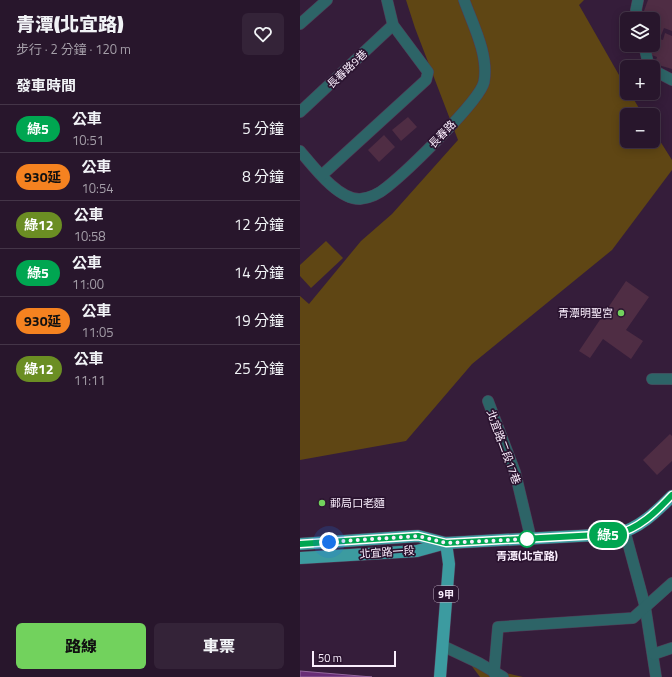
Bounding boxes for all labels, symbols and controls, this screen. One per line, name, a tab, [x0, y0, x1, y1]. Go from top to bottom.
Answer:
text: 青潭(北宜路)	[16, 9, 123, 38]
map controls	[620, 12, 660, 148]
button: layers	[620, 12, 660, 52]
button: heart	[242, 13, 284, 55]
text: 步行 · 2 分鐘 · 120 m	[16, 39, 131, 59]
street label: 長春路9巷	[323, 46, 371, 92]
button: +	[620, 60, 660, 100]
text: 發車時間	[16, 74, 76, 97]
text: 公車	[72, 107, 102, 130]
button: −	[620, 108, 660, 148]
text: 5 分鐘	[242, 117, 284, 140]
street label: 長春路	[425, 117, 459, 151]
text: 綠5	[27, 118, 49, 139]
text: 10:51	[72, 130, 104, 150]
text: 公車	[82, 155, 112, 178]
text: 8 分鐘	[242, 165, 284, 188]
text: 930延	[24, 166, 62, 187]
text: 10:54	[82, 178, 113, 198]
text: 公車	[74, 203, 104, 226]
text: 12 分鐘	[234, 213, 284, 236]
text: 綠12	[24, 214, 54, 235]
text: 10:58	[74, 226, 106, 246]
text: 公車	[72, 251, 102, 274]
text: 14 分鐘	[234, 261, 284, 284]
text: 綠5	[27, 262, 49, 283]
text: 11:00	[72, 274, 104, 294]
text: 公車	[82, 299, 112, 322]
place label: 青潭明聖宮	[558, 305, 613, 321]
marker: 青潭明聖宮	[616, 308, 626, 318]
text: 19 分鐘	[234, 309, 284, 332]
text: 930延	[24, 310, 62, 331]
text: 11:05	[82, 322, 113, 342]
text: 公車	[74, 347, 104, 370]
text: 25 分鐘	[234, 357, 284, 380]
text: 綠12	[24, 358, 54, 379]
text: 11:11	[74, 370, 106, 390]
street label: 北宜路二段17巷	[483, 407, 525, 487]
place label: 郵局口老麵	[330, 495, 385, 511]
marker: 郵局口老麵	[317, 498, 327, 508]
line badge: 綠5	[590, 522, 626, 548]
text: 綠5	[597, 524, 619, 545]
marker: 青潭(北宜路)	[518, 530, 536, 548]
your location	[319, 532, 339, 552]
street label: 北宜路一段	[359, 542, 415, 562]
place label: 青潭(北宜路)	[496, 548, 558, 564]
road number: 9甲	[434, 586, 458, 602]
button: 路線	[16, 623, 146, 669]
button: 車票	[154, 623, 284, 669]
scale bar	[312, 649, 396, 668]
text: 50 m	[318, 650, 342, 666]

